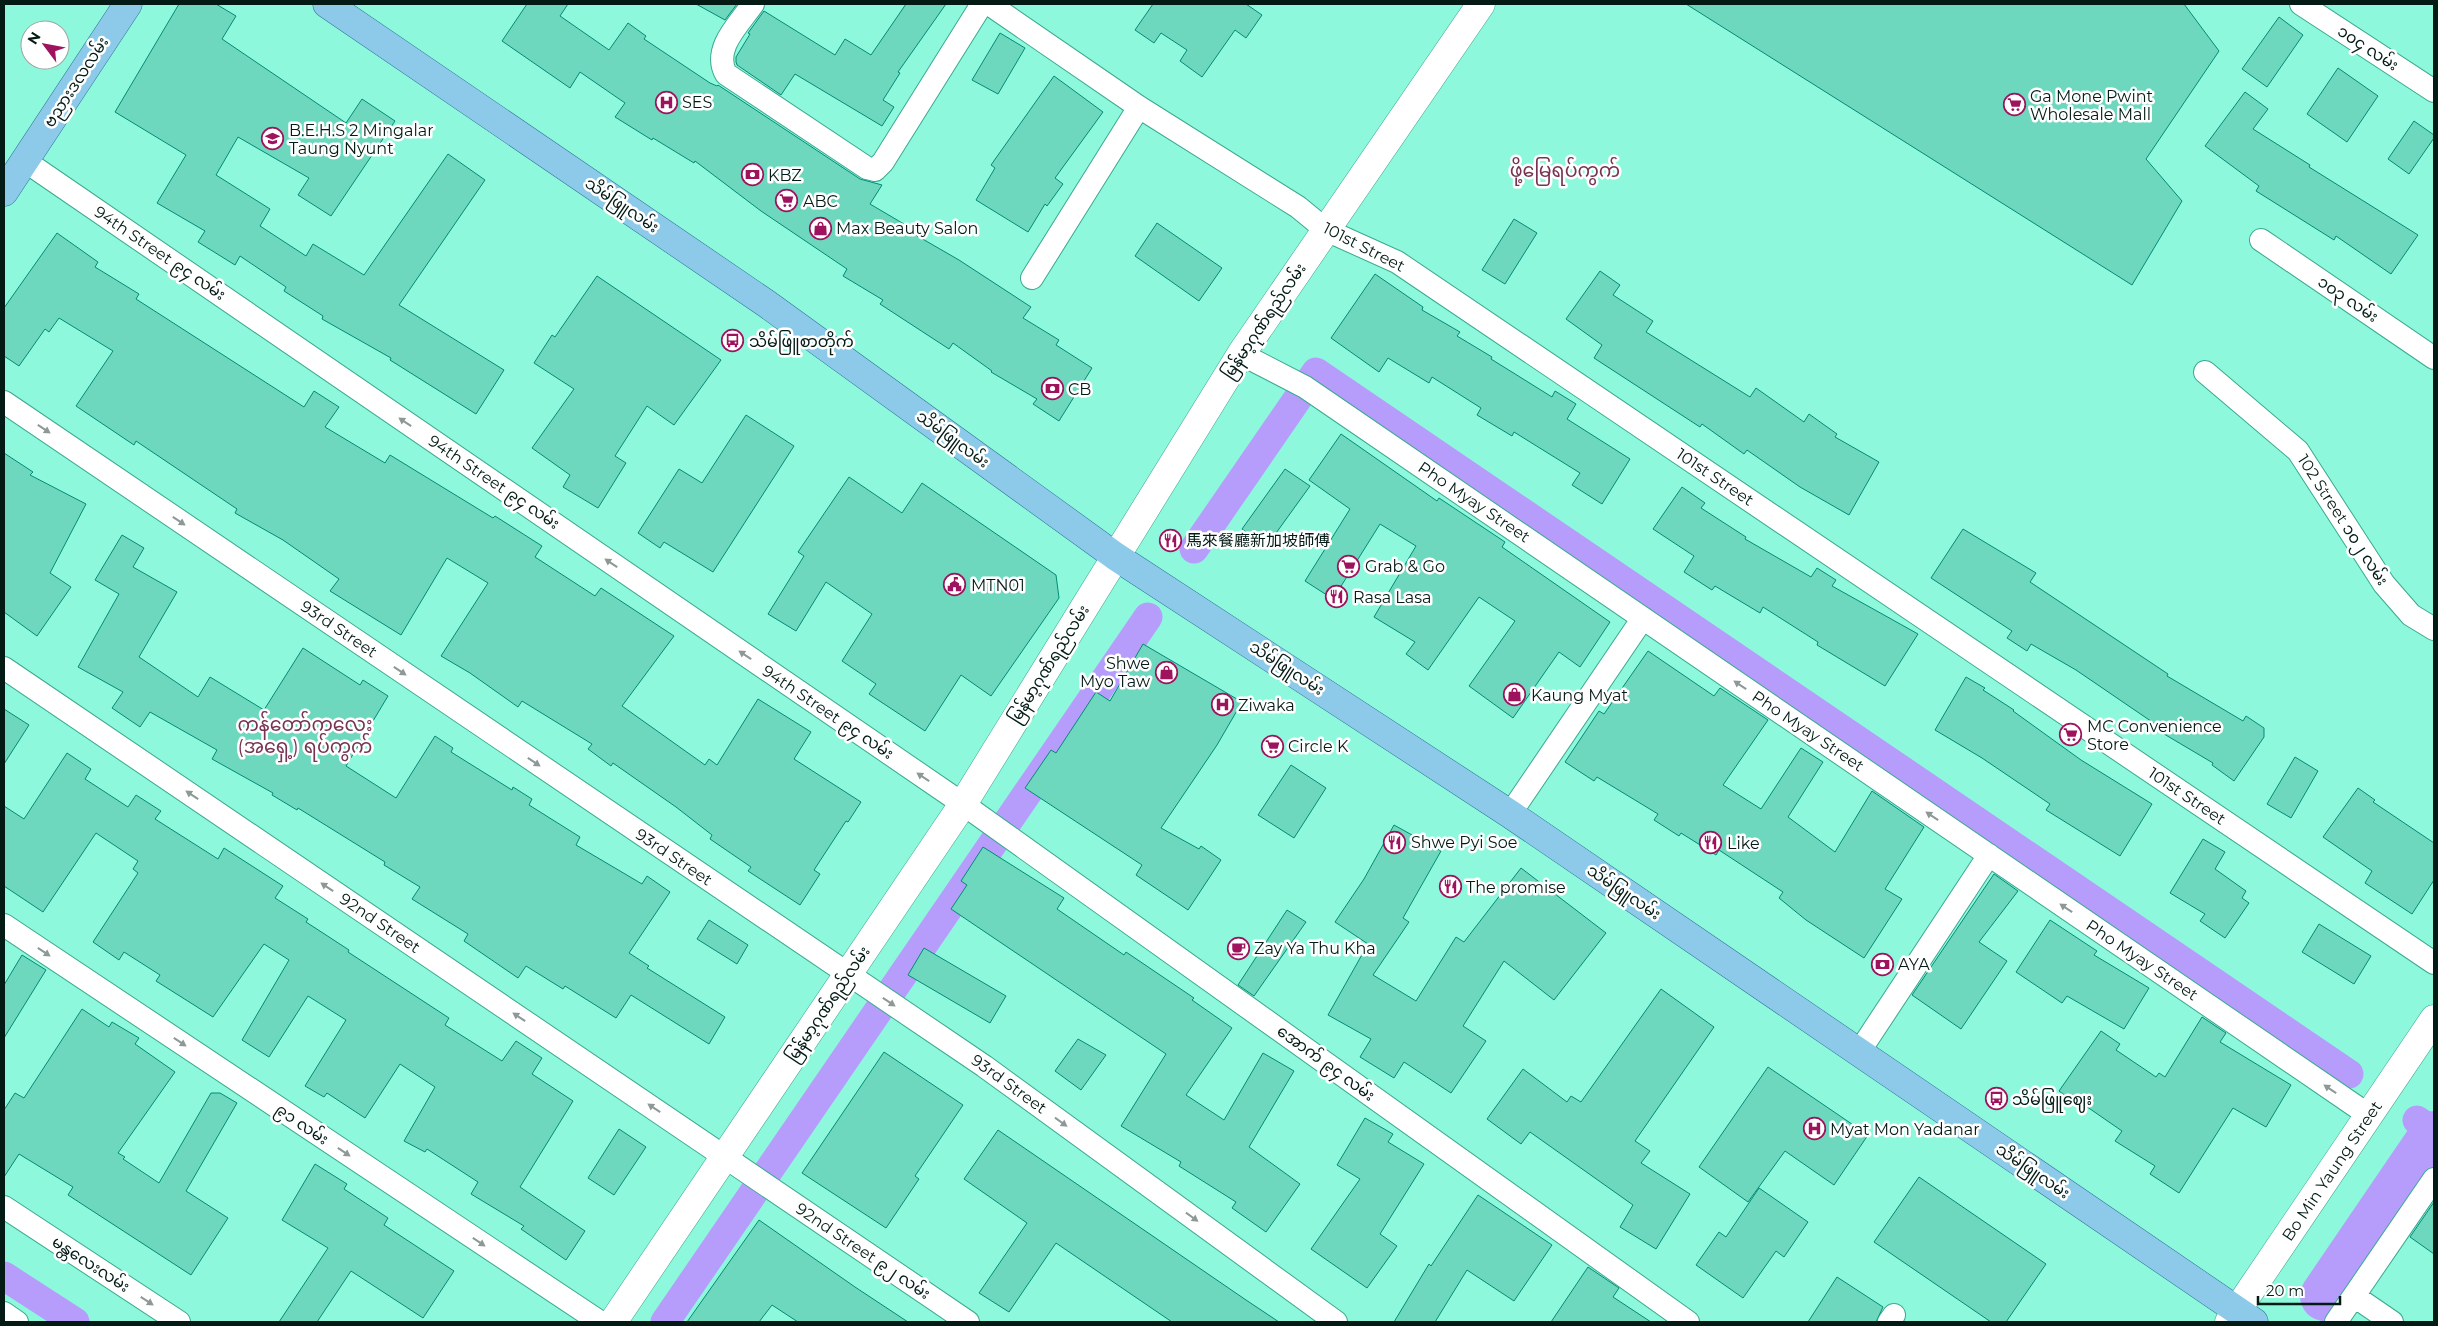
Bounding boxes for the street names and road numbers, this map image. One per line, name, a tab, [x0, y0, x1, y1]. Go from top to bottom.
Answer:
street label: ၁၀၄ လမ်း	[2332, 20, 2403, 78]
street label: ဗညားဒလလမ်း	[38, 32, 116, 133]
street label: သိမ်ဖြူလမ်း	[579, 172, 664, 240]
street label: 94th Street ၉၄ လမ်း	[88, 200, 230, 307]
street label: 101st Street	[1320, 218, 1408, 276]
street label: မြန်မာ့ဂုဏ်ရည်လမ်း	[1217, 258, 1314, 385]
street label: ၁၀၃ လမ်း	[2312, 270, 2383, 329]
street label: သိမ်ဖြူလမ်း	[911, 405, 994, 475]
street label: 94th Street ၉၄ လမ်း	[422, 429, 564, 536]
street label: 101st Street	[1673, 444, 1758, 510]
street label: 102 Street ၁၀၂ လမ်း	[2290, 450, 2394, 591]
street label: Pho Myay Street	[1415, 458, 1534, 547]
street label: 93rd Street	[297, 596, 381, 662]
street label: မြန်မာ့ဂုဏ်ရည်လမ်း	[1003, 600, 1097, 729]
street label: သိမ်ဖြူလမ်း	[1244, 635, 1329, 702]
street label: 94th Street ၉၄ လမ်း	[756, 659, 898, 766]
street label: Pho Myay Street	[1749, 687, 1868, 776]
street label: 101st Street	[2145, 763, 2230, 829]
street label: 93rd Street	[632, 824, 716, 890]
street label: သိမ်ဖြူလမ်း	[1581, 859, 1666, 927]
street label: 92nd Street	[336, 889, 424, 957]
street label: Pho Myay Street	[2083, 916, 2202, 1005]
street label: မြန်မာ့ဂုဏ်ရည်လမ်း	[781, 941, 878, 1068]
street label: အောက် ၉၄ လမ်း	[1271, 1019, 1380, 1108]
street label: 93rd Street	[968, 1050, 1051, 1118]
street label: Bo Min Yaung Street	[2278, 1097, 2386, 1245]
street label: ၉၁ လမ်း	[270, 1098, 333, 1152]
street label: သိမ်ဖြူလမ်း	[1990, 1138, 2075, 1206]
street label: 92nd Street ၉၂ လမ်း	[790, 1197, 935, 1306]
street label: မန္တလေးလမ်း	[46, 1230, 134, 1299]

